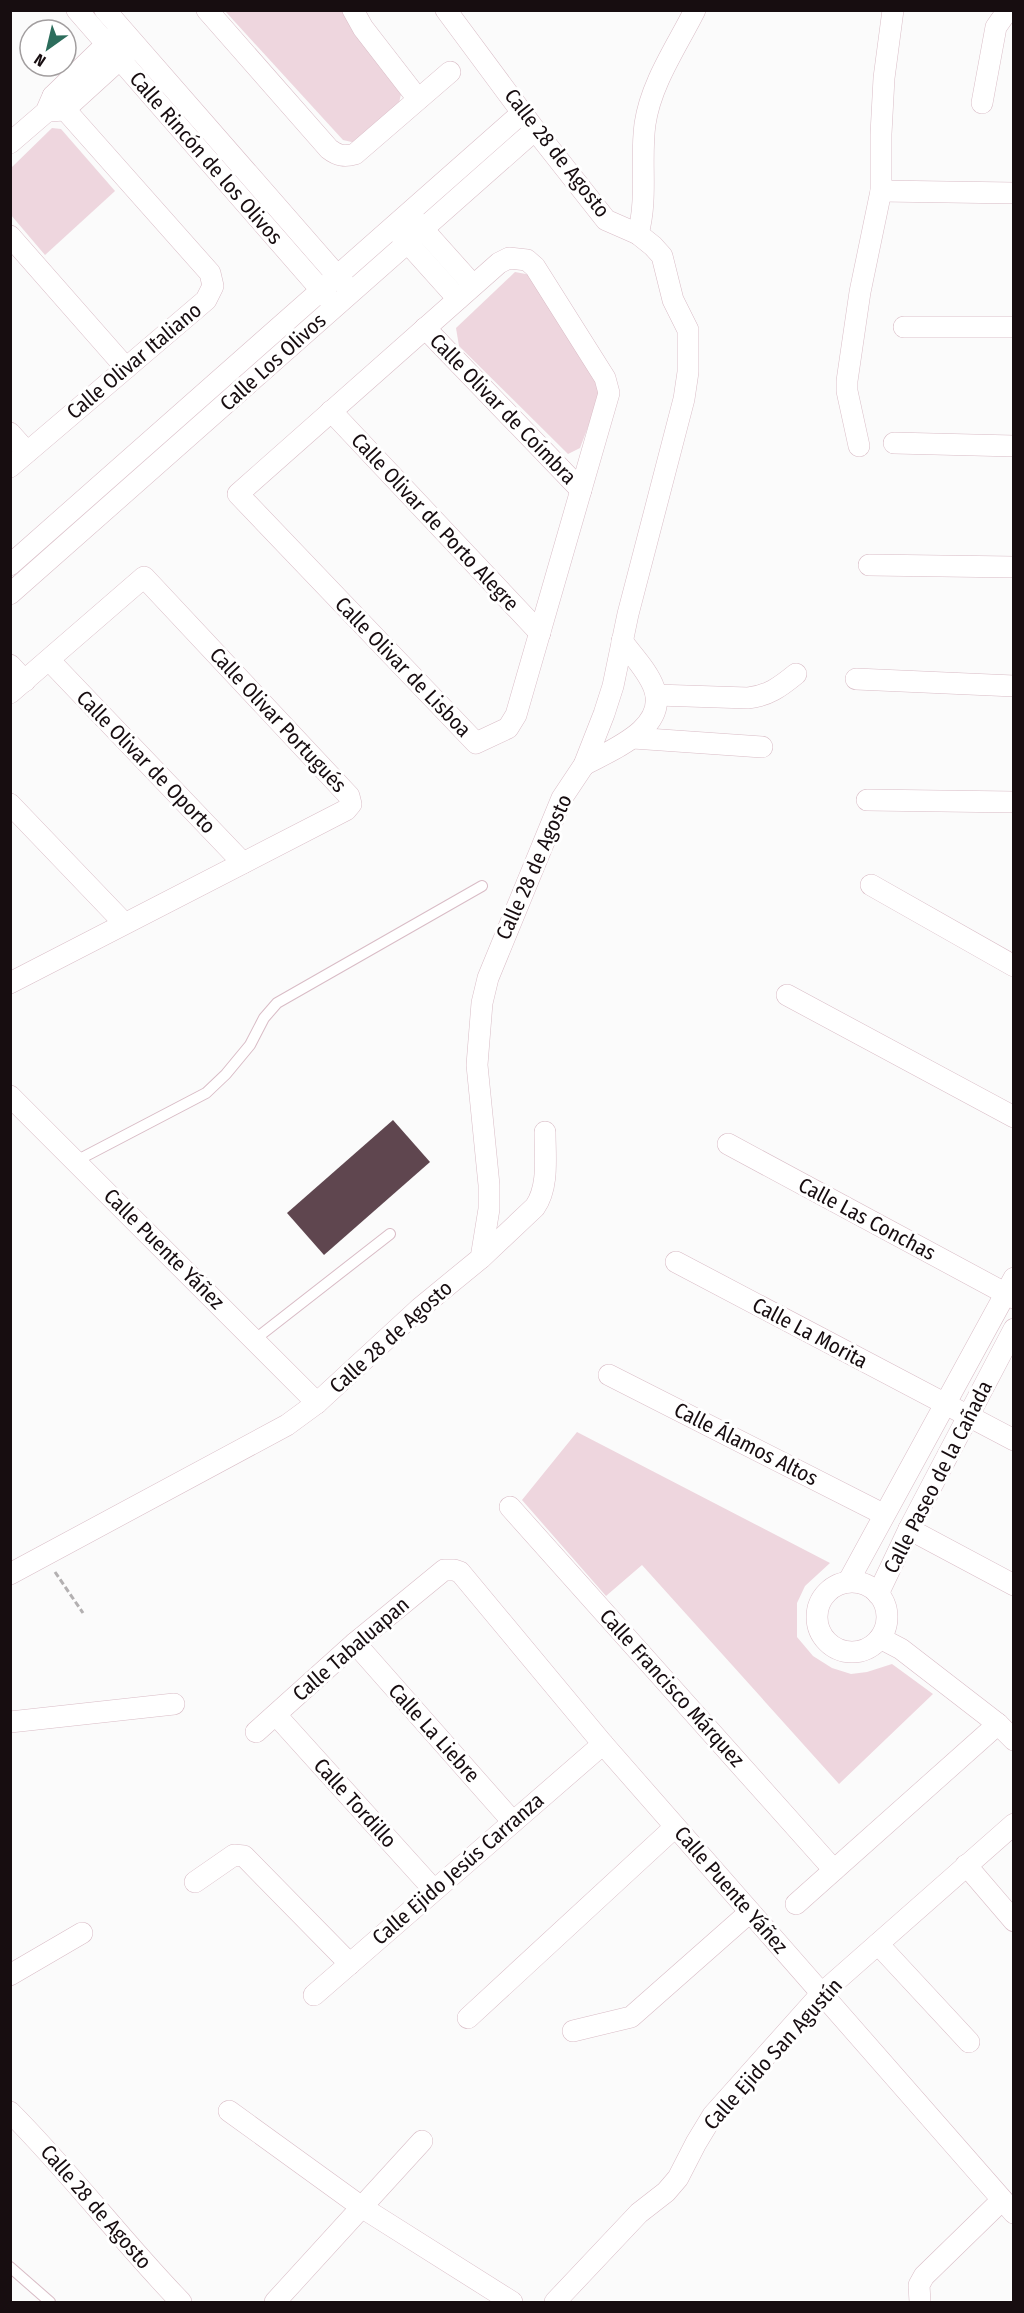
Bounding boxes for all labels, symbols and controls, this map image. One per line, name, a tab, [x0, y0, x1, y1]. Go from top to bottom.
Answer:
north arrow	[18, 18, 78, 78]
text: N	[31, 49, 49, 71]
street label: Calle Rincón de los Olivos	[124, 66, 288, 250]
street label: Calle 28 de Agosto	[499, 83, 615, 223]
street label: Calle Olivar Italiano	[61, 297, 207, 425]
street label: Calle Los Olivos	[215, 308, 331, 416]
street label: Calle Olivar de Coímbra	[424, 328, 582, 490]
street label: Calle Olivar de Porto Alegre	[346, 428, 524, 616]
street label: Calle Olivar de Lisboa	[329, 591, 477, 743]
street label: Calle Olivar Portugués	[204, 642, 352, 798]
street label: Calle Olivar de Oporto	[71, 685, 221, 839]
street label: Calle 28 de Agosto	[490, 790, 578, 944]
street label: Calle Las Conchas	[794, 1172, 940, 1266]
street label: Calle Puente Yáñez	[98, 1183, 230, 1315]
street label: Calle 28 de Agosto	[324, 1275, 458, 1399]
street label: Calle La Morita	[748, 1292, 872, 1374]
street label: Calle Paseo de la Cañada	[878, 1376, 998, 1578]
street label: Calle Álamos Altos	[670, 1397, 822, 1491]
street label: Calle Tabaluapan	[287, 1591, 415, 1707]
street label: Calle Francisco Márquez	[594, 1604, 750, 1772]
street label: Calle La Liebre	[383, 1678, 485, 1788]
street label: Calle Tordillo	[308, 1753, 402, 1853]
street label: Calle Ejido Jesús Carranza	[367, 1787, 549, 1951]
street label: Calle Puente Yáñez	[669, 1821, 793, 1959]
street label: Calle Ejido San Agustín	[698, 1973, 848, 2135]
street label: Calle 28 de Agosto	[35, 2139, 157, 2275]

